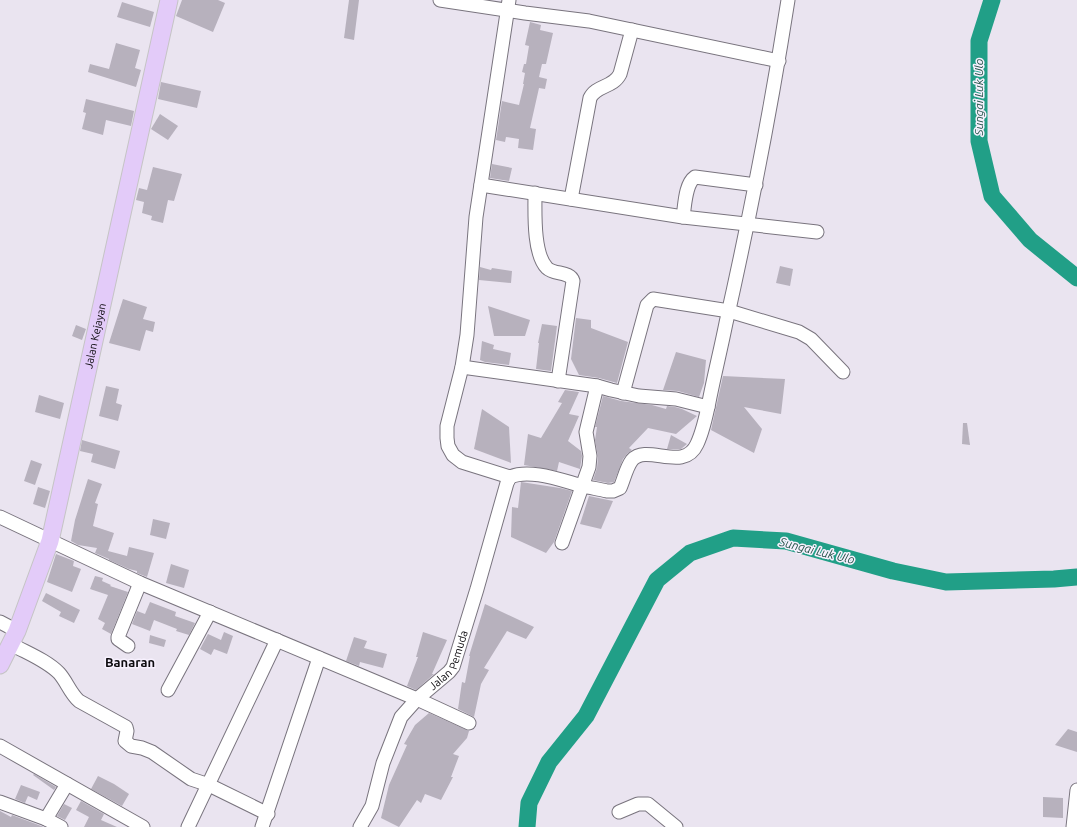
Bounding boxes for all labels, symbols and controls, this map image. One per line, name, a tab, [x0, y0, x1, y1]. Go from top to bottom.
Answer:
water label: Sungai Luk Ulo	[972, 58, 985, 136]
street label: Jalan Kejayan	[82, 302, 108, 370]
water label: Sungai Luk Ulo	[777, 535, 856, 566]
street label: Jalan Pemuda	[427, 629, 470, 692]
district label: Banaran	[105, 655, 155, 669]

